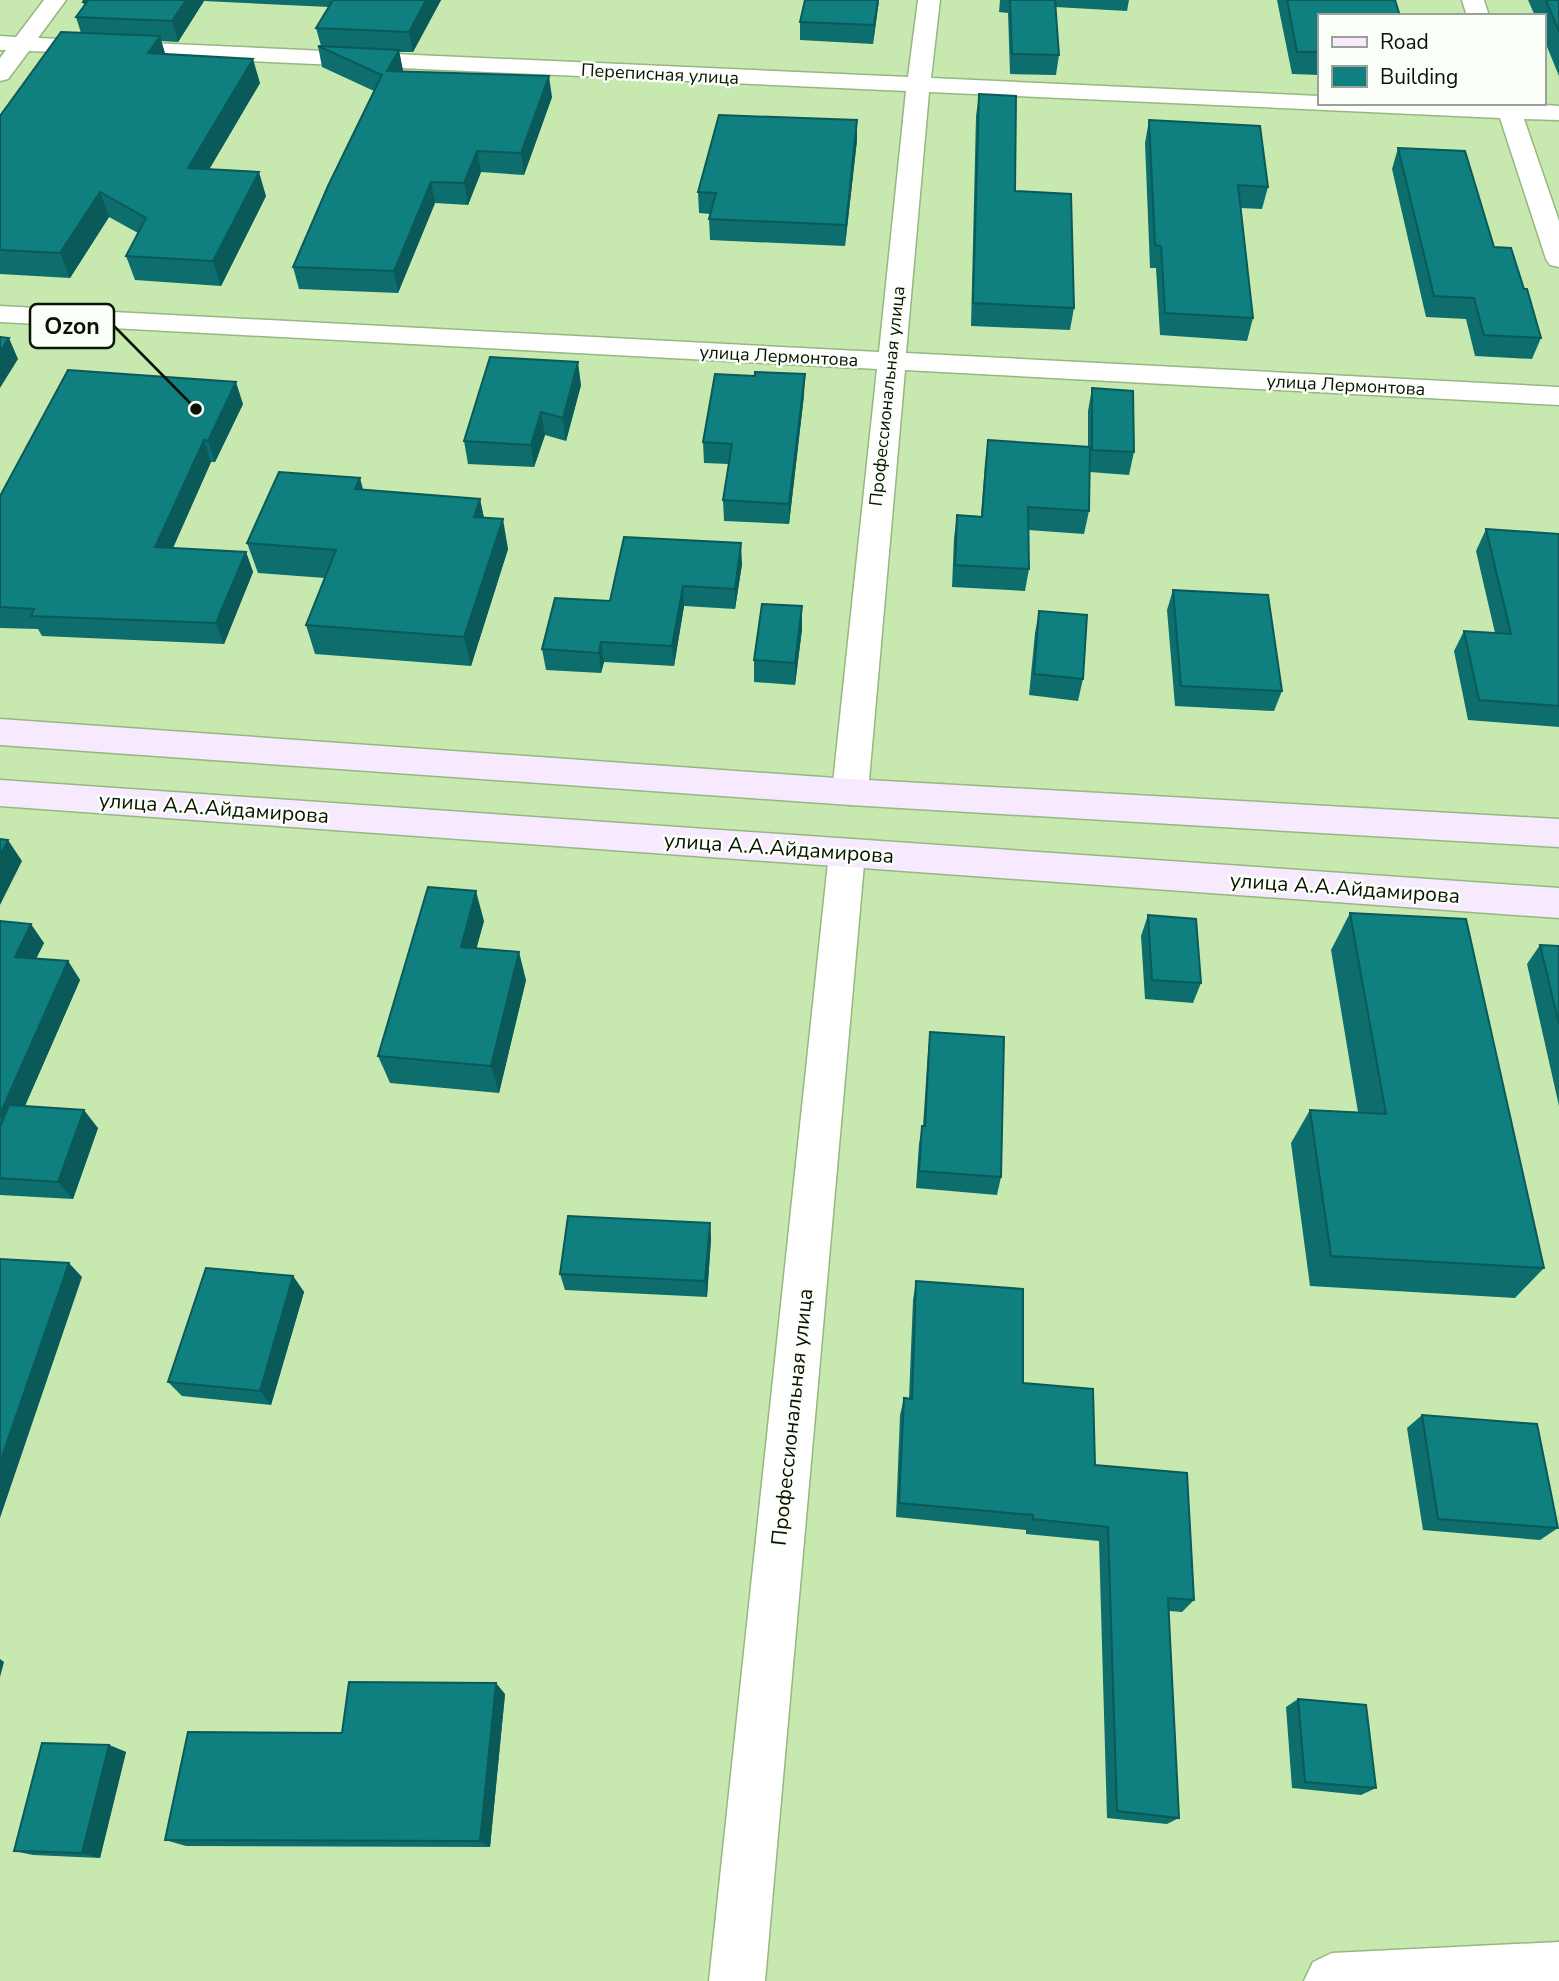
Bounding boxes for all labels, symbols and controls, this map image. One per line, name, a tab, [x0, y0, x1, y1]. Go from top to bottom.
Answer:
legend	[1318, 14, 1545, 105]
text: Road	[1380, 28, 1429, 56]
street label: Переписная улица	[580, 58, 740, 90]
text: Building	[1380, 63, 1458, 91]
street label: Профессиональная улица	[863, 285, 911, 507]
callout: Ozon	[30, 304, 114, 348]
text: Ozon	[44, 311, 100, 342]
street label: улица Лермонтова	[699, 340, 859, 372]
street label: улица Лермонтова	[1266, 369, 1426, 401]
street label: улица А.А.Айдамирова	[98, 786, 330, 830]
street label: улица А.А.Айдамирова	[663, 826, 895, 870]
street label: улица А.А.Айдамирова	[1229, 866, 1461, 910]
street label: Профессиональная улица	[765, 1287, 819, 1547]

